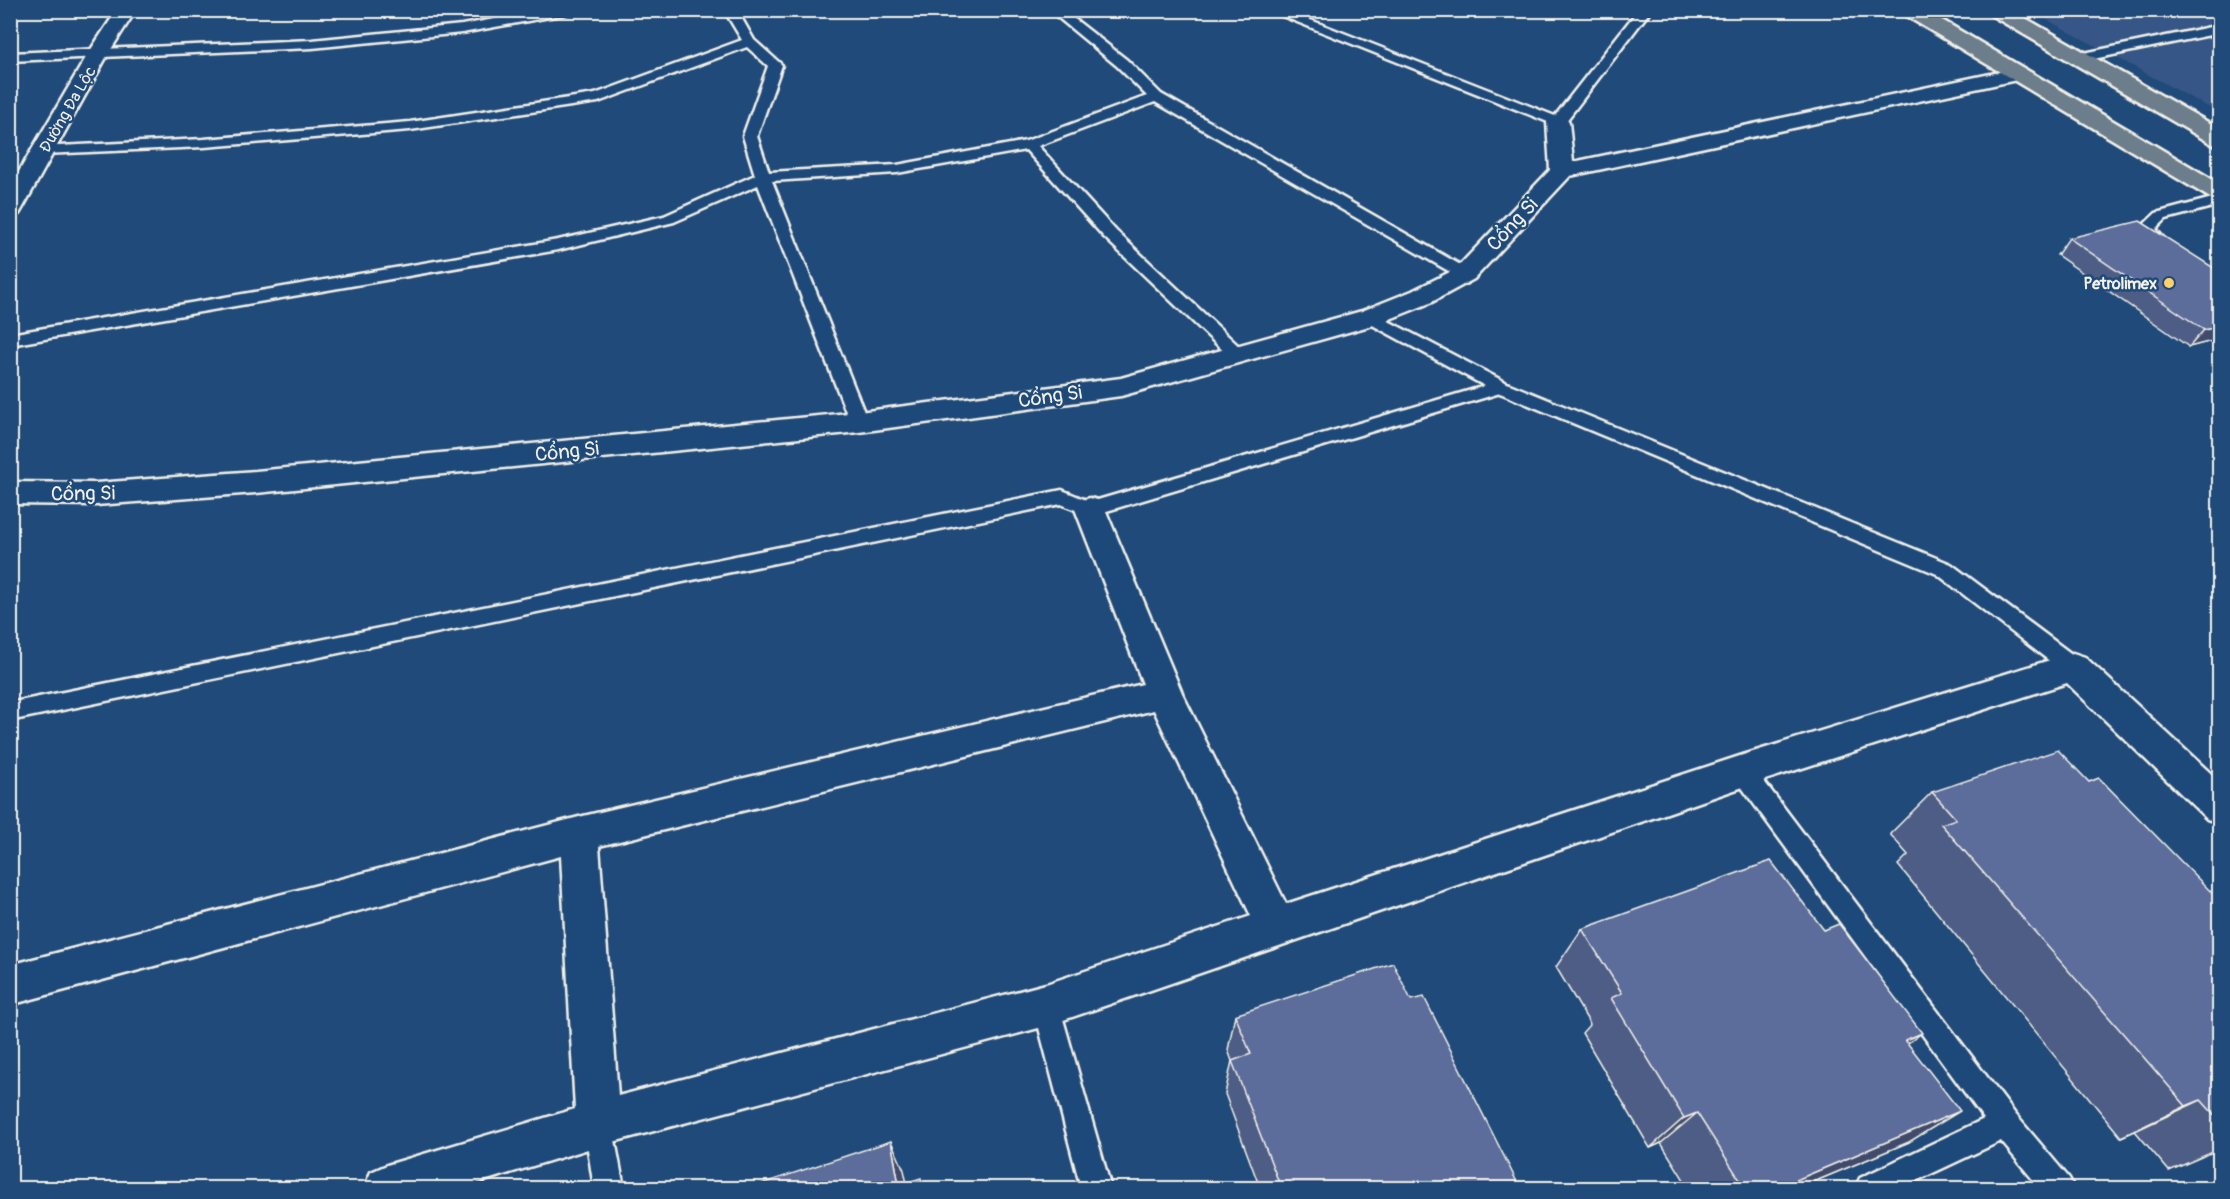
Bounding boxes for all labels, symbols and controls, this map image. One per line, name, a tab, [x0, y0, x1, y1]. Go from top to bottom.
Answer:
street label: Đường Đa Lộc	[35, 63, 101, 156]
street label: Cổng Si	[1481, 192, 1543, 256]
place label: Petrolimex	[2083, 274, 2157, 294]
marker: Petrolimex	[2162, 276, 2176, 290]
street label: Cổng Si	[1017, 380, 1084, 413]
street label: Cổng Si	[534, 436, 600, 467]
street label: Cổng Si	[51, 480, 115, 507]

